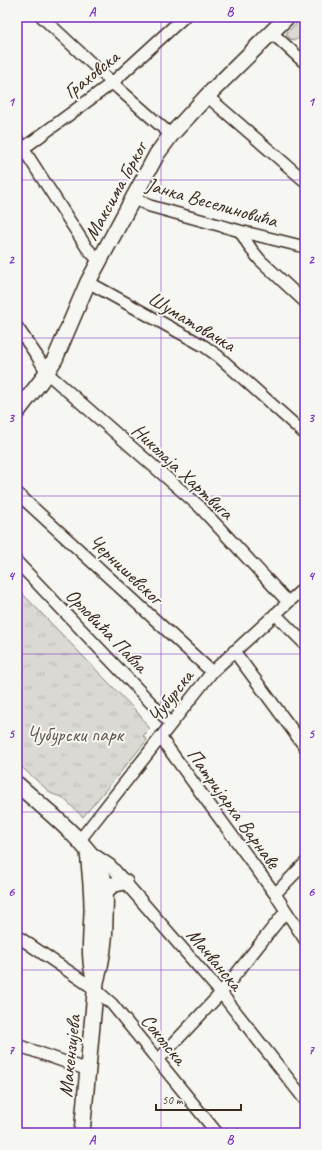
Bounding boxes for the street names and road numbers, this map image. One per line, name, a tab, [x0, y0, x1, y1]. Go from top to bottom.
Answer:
street label: Граховска	[59, 43, 125, 104]
street label: Максима Горког	[78, 136, 154, 244]
street label: Јанка Веселиновића	[142, 172, 282, 234]
street label: Шуматовачка	[144, 286, 241, 358]
street label: Николаја Хартвига	[126, 418, 240, 526]
street label: Чернишевског	[84, 529, 170, 611]
street label: Орловића Павла	[60, 583, 154, 679]
street label: Чубурска	[142, 663, 200, 728]
street label: Патријарха Варнаве	[182, 743, 287, 875]
street label: Мачванска	[181, 923, 249, 997]
street label: Соколска	[135, 1009, 193, 1071]
street label: Макензијева	[53, 1012, 86, 1098]

